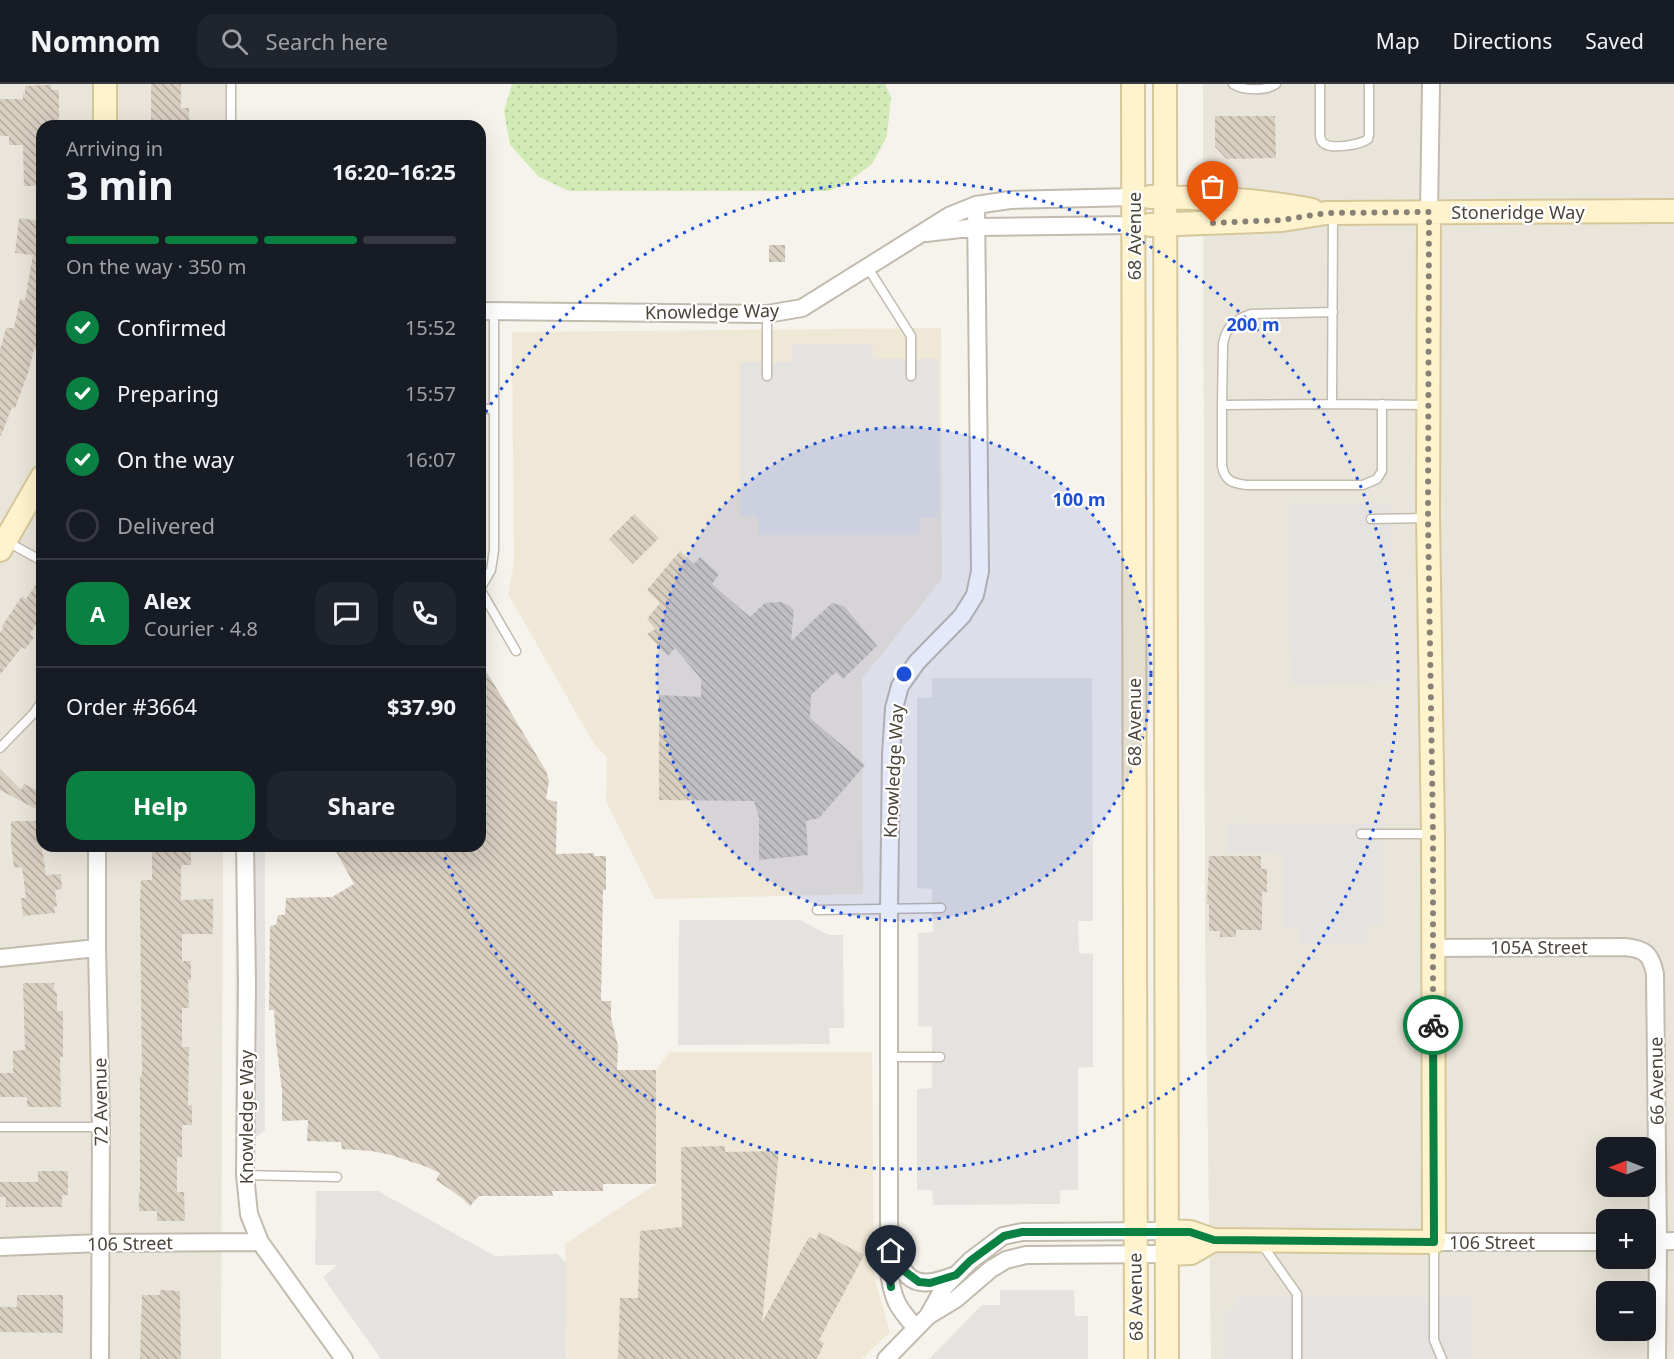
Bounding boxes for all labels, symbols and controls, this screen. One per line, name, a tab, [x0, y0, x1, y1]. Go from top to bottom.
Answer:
search box	[197, 14, 617, 68]
text: Nomnom	[30, 22, 161, 60]
icon: search	[218, 25, 251, 58]
text: Search here	[266, 26, 388, 56]
text: Map	[1376, 27, 1420, 55]
text: Directions	[1453, 27, 1552, 55]
text: Saved	[1585, 27, 1644, 55]
text: Arriving in	[66, 135, 163, 162]
text: 16:20–16:25	[332, 156, 456, 186]
text: 3 min	[66, 158, 173, 211]
pin	[1187, 161, 1238, 223]
icon: bag	[1196, 170, 1229, 203]
street label: 68 Avenue	[1122, 192, 1146, 280]
street label: Stoneridge Way	[1451, 200, 1585, 224]
text: On the way · 350 m	[66, 253, 246, 280]
street label: Knowledge Way	[645, 298, 780, 324]
icon: check	[66, 311, 99, 344]
text: Confirmed	[117, 312, 227, 342]
text: 200 m	[1226, 312, 1280, 336]
text: 15:52	[405, 314, 456, 341]
icon: check	[66, 377, 99, 410]
text: Preparing	[117, 378, 219, 408]
text: 15:57	[405, 380, 456, 407]
icon: check	[66, 443, 99, 476]
text: On the way	[117, 444, 234, 474]
text: 16:07	[405, 446, 456, 473]
text: 100 m	[1052, 487, 1106, 511]
text: Delivered	[117, 510, 215, 540]
button: chat	[315, 582, 378, 645]
button: phone	[393, 582, 456, 645]
text: Alex	[144, 585, 191, 615]
text: A	[90, 598, 105, 628]
text: Courier · 4.8	[144, 615, 258, 642]
centre of rings	[894, 664, 914, 684]
street label: 68 Avenue	[1122, 678, 1146, 766]
text: Order #3664	[66, 691, 197, 721]
text: $37.90	[387, 691, 456, 721]
street label: Knowledge Way	[878, 702, 909, 839]
button: Help	[66, 771, 255, 840]
button: Share	[267, 771, 456, 840]
street label: 105A Street	[1490, 935, 1588, 959]
courier	[1403, 995, 1463, 1055]
icon: bike	[1417, 1009, 1450, 1042]
street label: 66 Avenue	[1643, 1037, 1669, 1125]
street label: Knowledge Way	[234, 1049, 258, 1184]
street label: 72 Avenue	[87, 1058, 113, 1146]
north arrow	[1596, 1137, 1656, 1197]
map controls	[1596, 1137, 1656, 1341]
button: +	[1596, 1209, 1656, 1269]
pin	[865, 1225, 916, 1287]
street label: 106 Street	[87, 1230, 174, 1256]
street label: 106 Street	[1449, 1230, 1535, 1254]
icon: home	[874, 1234, 907, 1267]
street label: 68 Avenue	[1122, 1253, 1148, 1341]
button: −	[1596, 1281, 1656, 1341]

